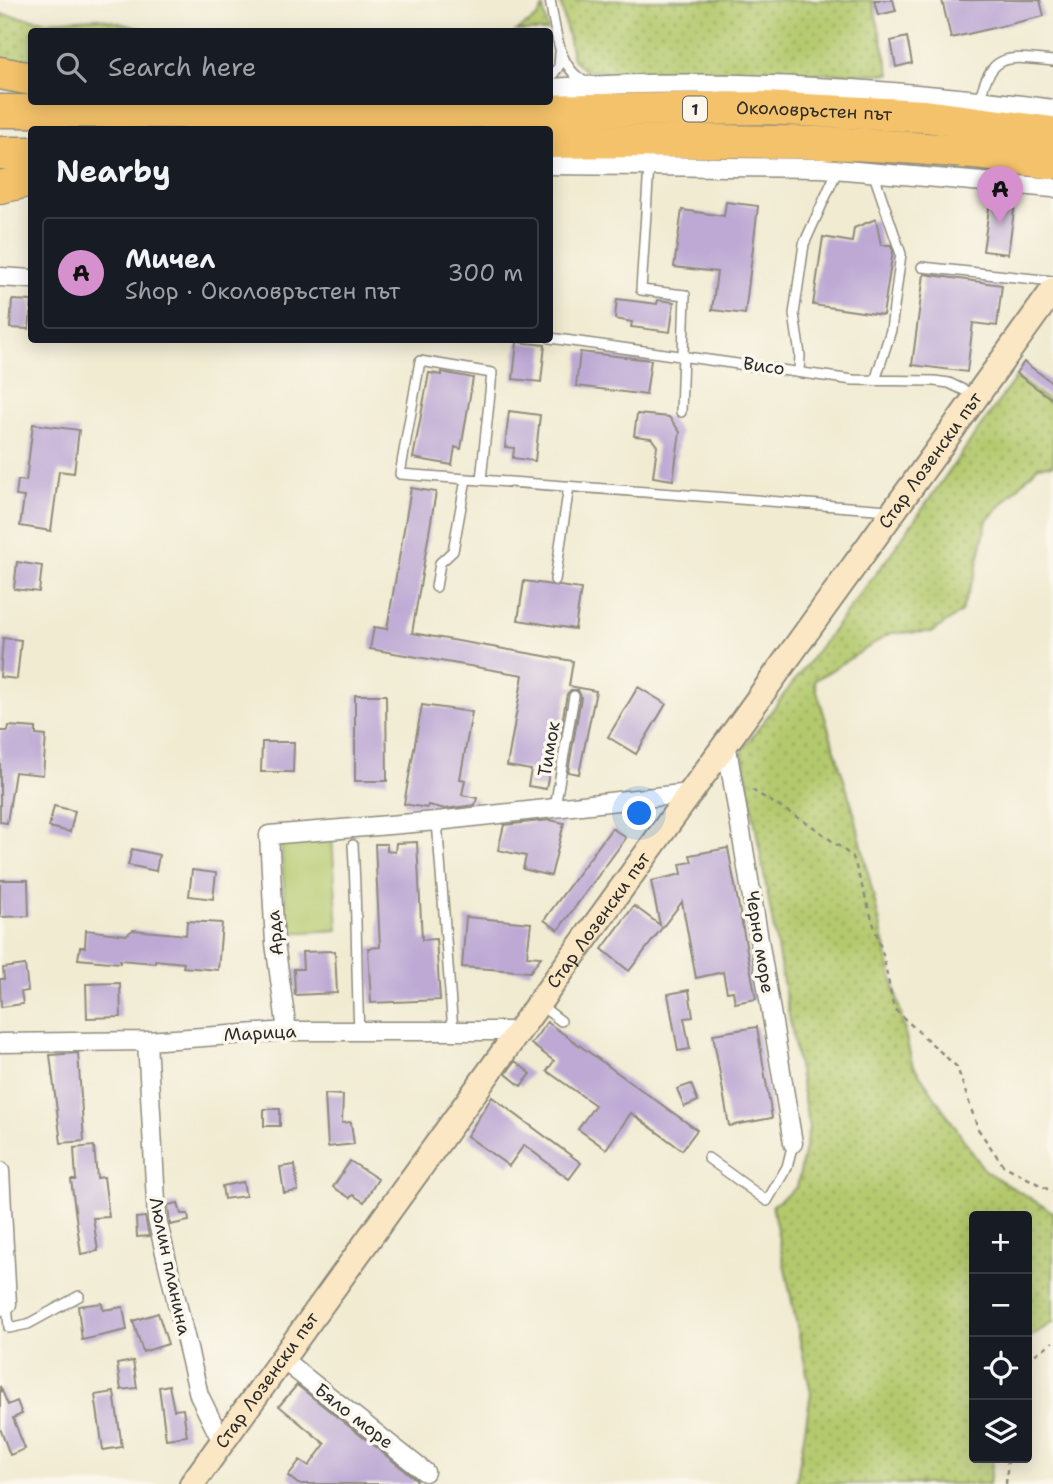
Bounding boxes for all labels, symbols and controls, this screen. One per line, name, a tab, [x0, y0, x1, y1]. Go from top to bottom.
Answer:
search box	[28, 28, 553, 105]
icon: search	[52, 48, 90, 86]
text: Search here	[108, 49, 257, 84]
road number: 1	[683, 96, 707, 122]
street label: Околовръстен път	[736, 96, 893, 126]
text: Nearby	[56, 151, 171, 192]
pin: A	[977, 166, 1023, 224]
text: Мичел	[125, 241, 215, 276]
text: A	[72, 258, 90, 288]
text: 300 m	[448, 258, 523, 288]
text: Shop · Околовръстен път	[125, 276, 400, 306]
street label: Висо	[742, 351, 786, 381]
street label: Стар Лозенски път	[873, 387, 988, 533]
street label: Тимок	[532, 719, 566, 778]
your location	[622, 796, 656, 830]
street label: Стар Лозенски път	[541, 847, 656, 993]
street label: Черно море	[740, 889, 780, 995]
street label: Арда	[261, 909, 289, 957]
street label: Марица	[223, 1019, 297, 1047]
street label: Люлин планина	[144, 1195, 196, 1337]
map controls	[969, 1211, 1032, 1463]
button: +	[969, 1211, 1032, 1274]
button: −	[969, 1274, 1032, 1337]
street label: Стар Лозенски път	[210, 1307, 325, 1453]
button: locate	[969, 1337, 1032, 1400]
street label: Бяло море	[310, 1378, 398, 1454]
button: layers	[969, 1400, 1032, 1463]

